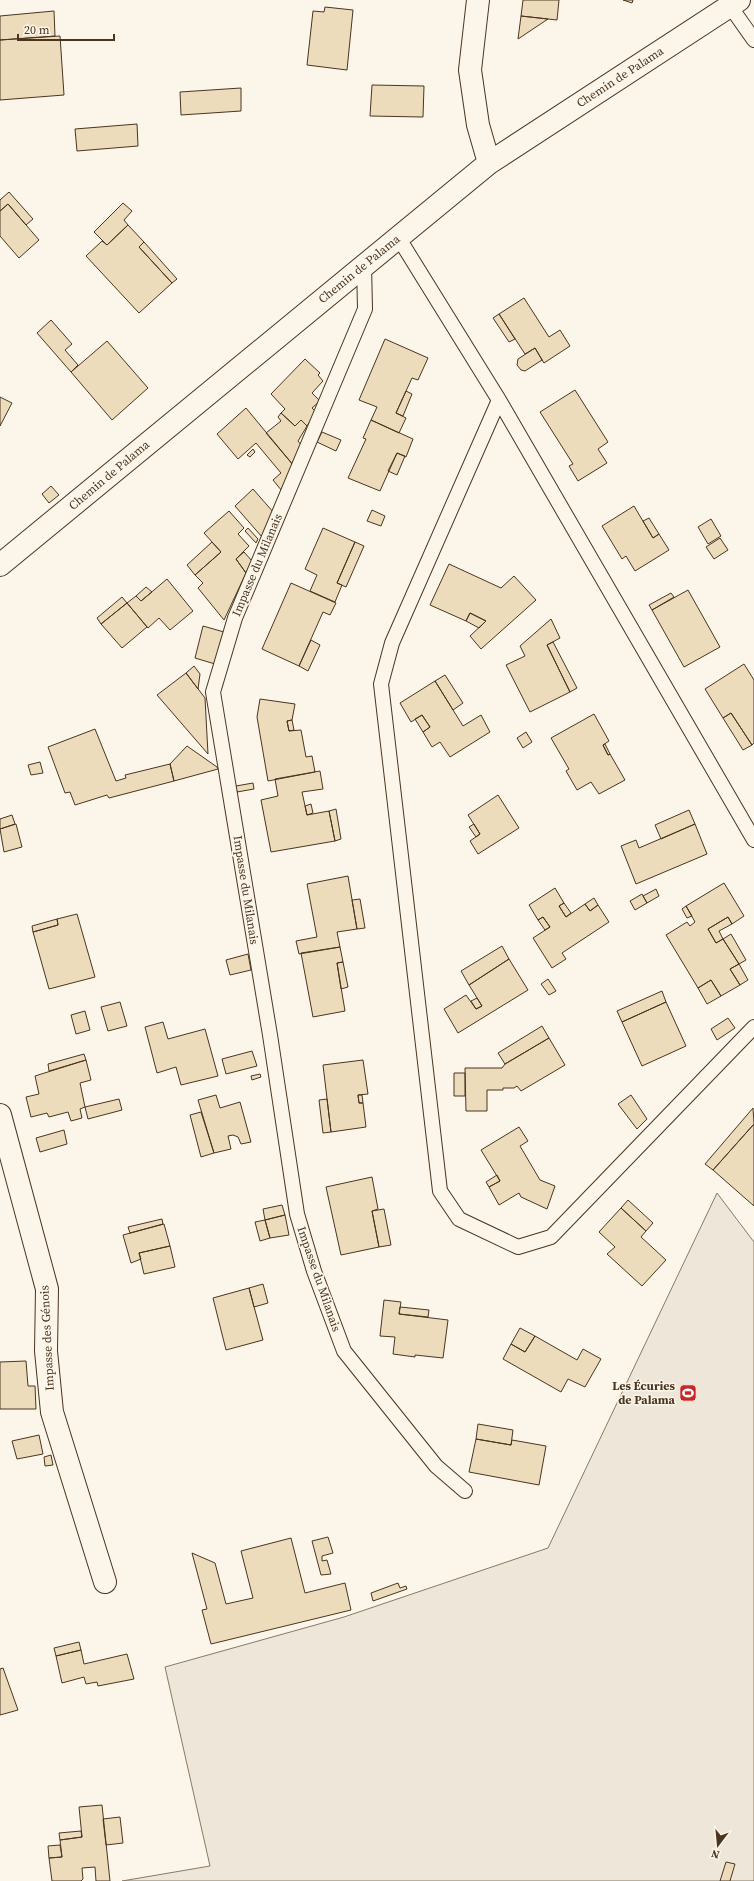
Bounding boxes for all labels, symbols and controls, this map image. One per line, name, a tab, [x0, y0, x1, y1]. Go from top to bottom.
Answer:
scale bar	[18, 16, 114, 42]
text: 20 m	[24, 22, 50, 38]
street label: Chemin de Palama	[573, 42, 667, 111]
street label: Chemin de Palama	[315, 231, 404, 307]
street label: Chemin de Palama	[65, 436, 153, 513]
street label: Impasse du Milanais	[228, 511, 286, 619]
street label: Impasse du Milanais	[229, 834, 263, 946]
street label: Impasse du Milanais	[294, 1224, 344, 1334]
street label: Impasse des Génois	[36, 1285, 58, 1391]
place label: Les Écuries de Palama	[612, 1378, 676, 1408]
sports icon: Les Écuries de Palama	[678, 1383, 698, 1403]
north arrow	[698, 1825, 738, 1865]
text: N	[709, 1846, 721, 1862]

